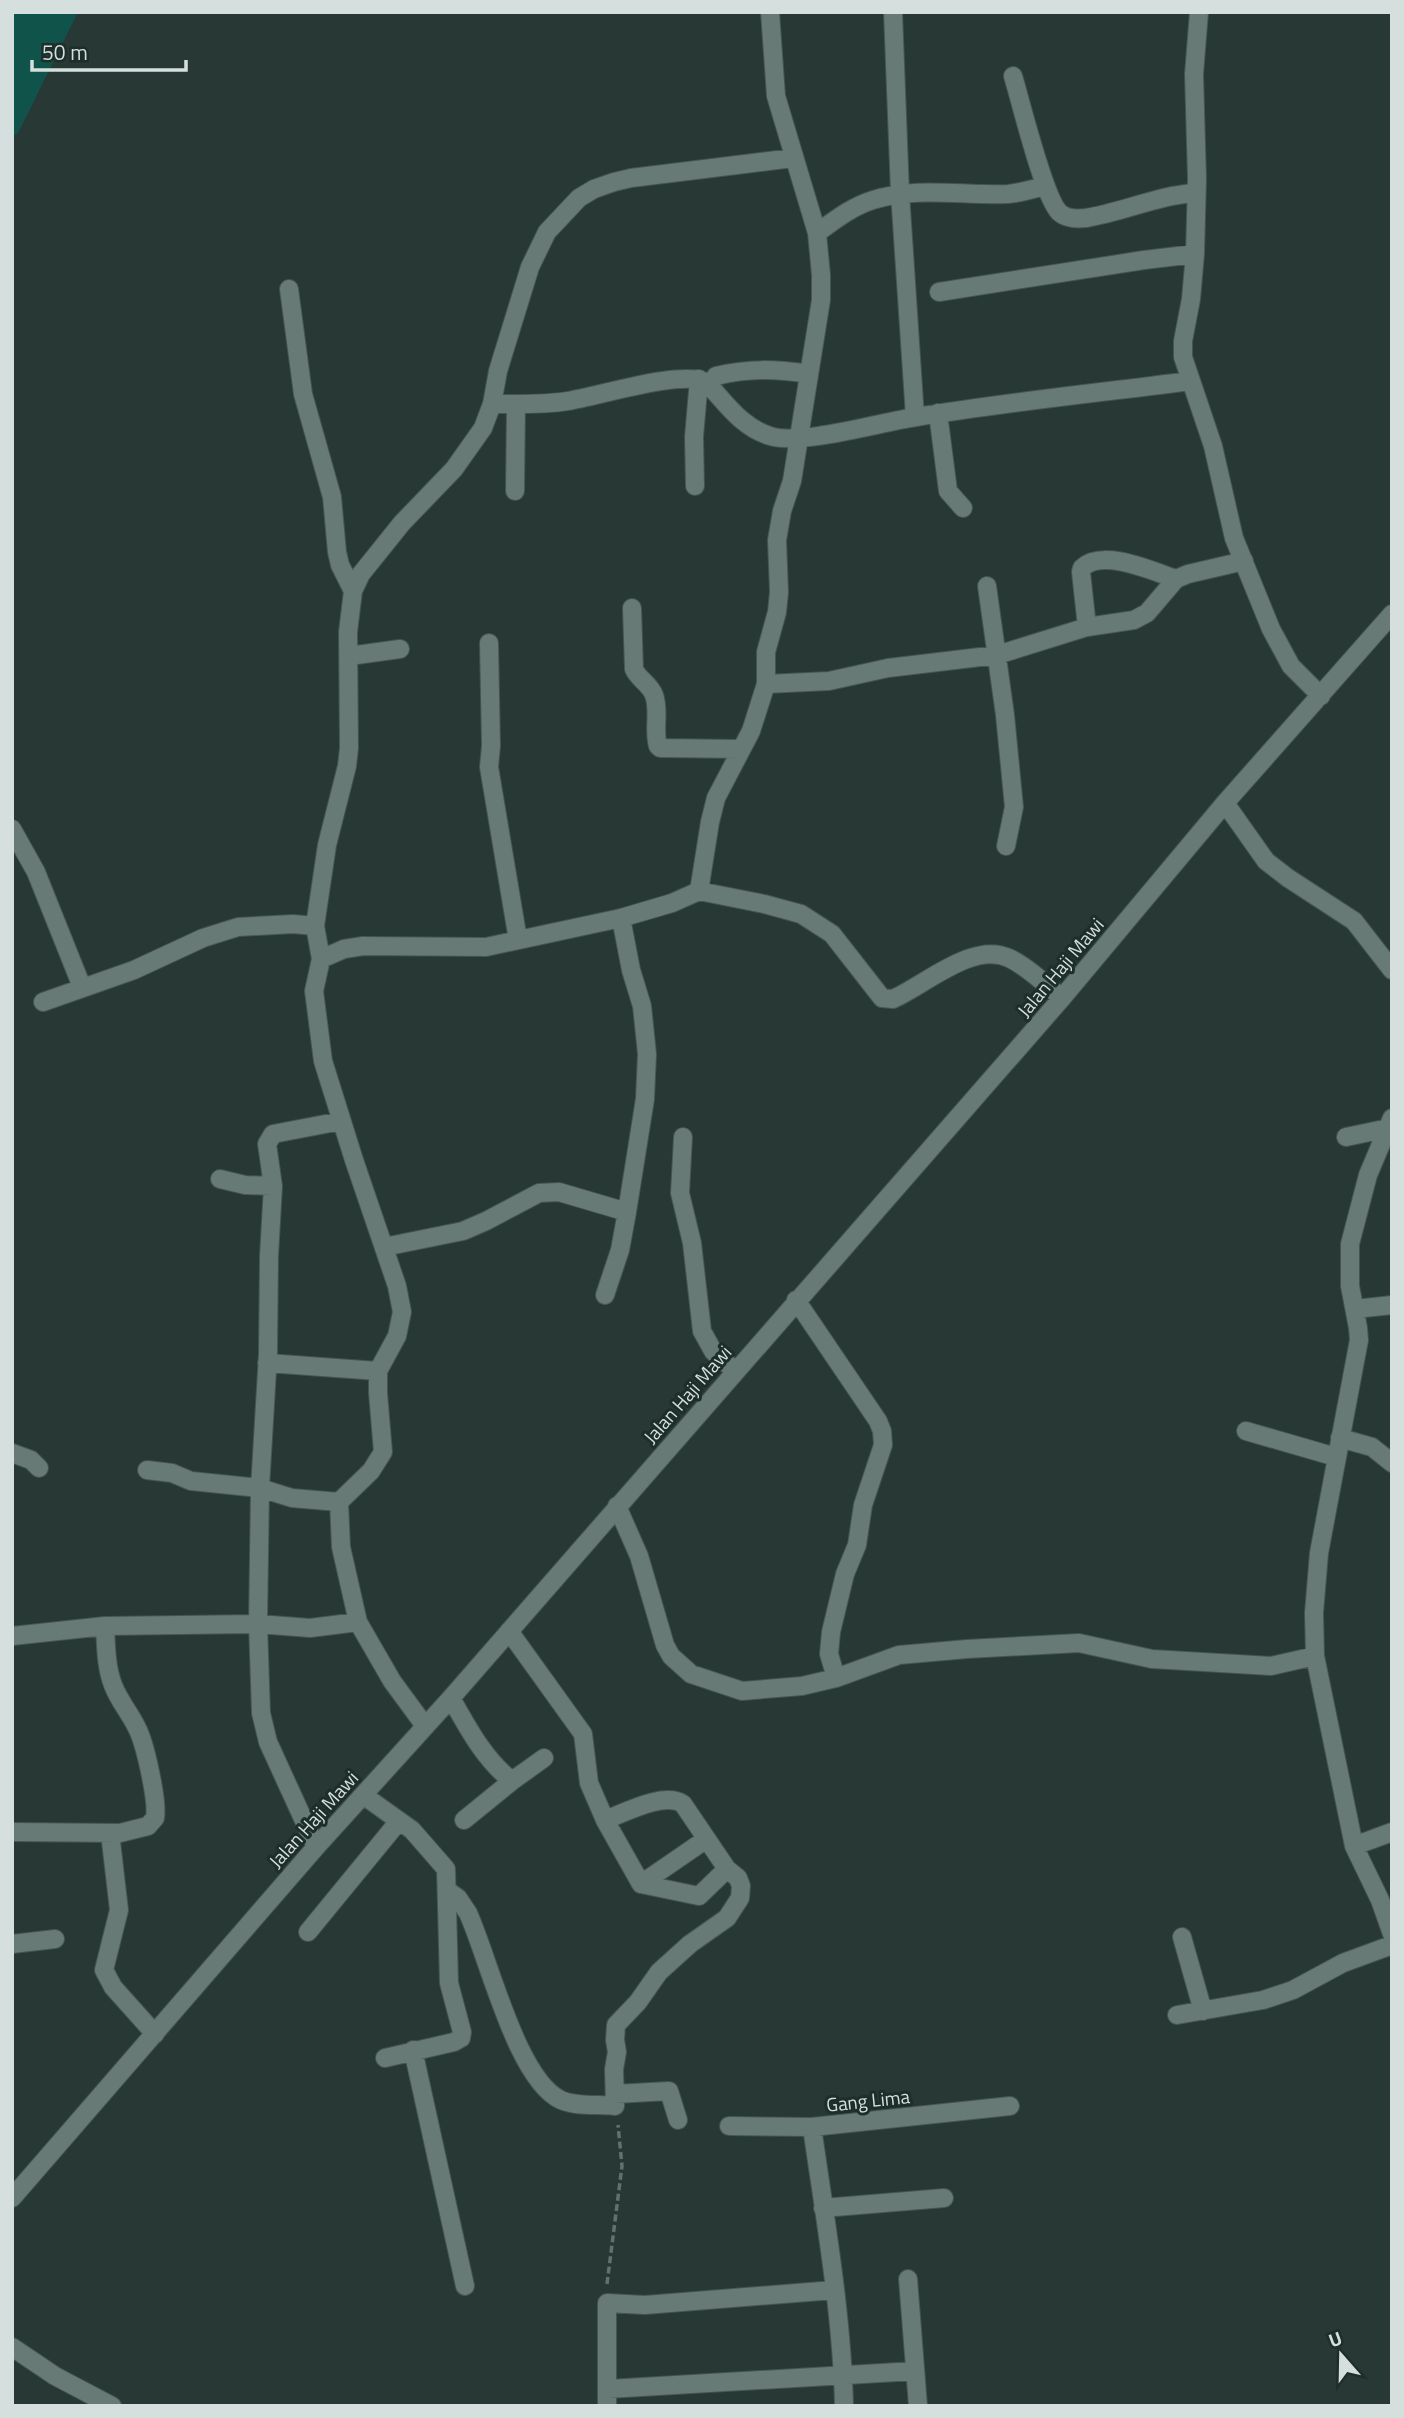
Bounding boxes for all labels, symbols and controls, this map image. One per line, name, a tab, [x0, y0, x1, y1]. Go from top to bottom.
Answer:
scale bar	[32, 28, 186, 72]
text: 50 m	[42, 36, 88, 68]
street label: Jalan Haji Mawi	[1010, 911, 1110, 1023]
street label: Jalan Haji Mawi	[636, 1338, 738, 1450]
street label: Jalan Haji Mawi	[261, 1764, 365, 1874]
street label: Gang Lima	[825, 2081, 912, 2119]
north arrow	[1306, 2320, 1376, 2390]
text: U	[1324, 2323, 1346, 2354]

